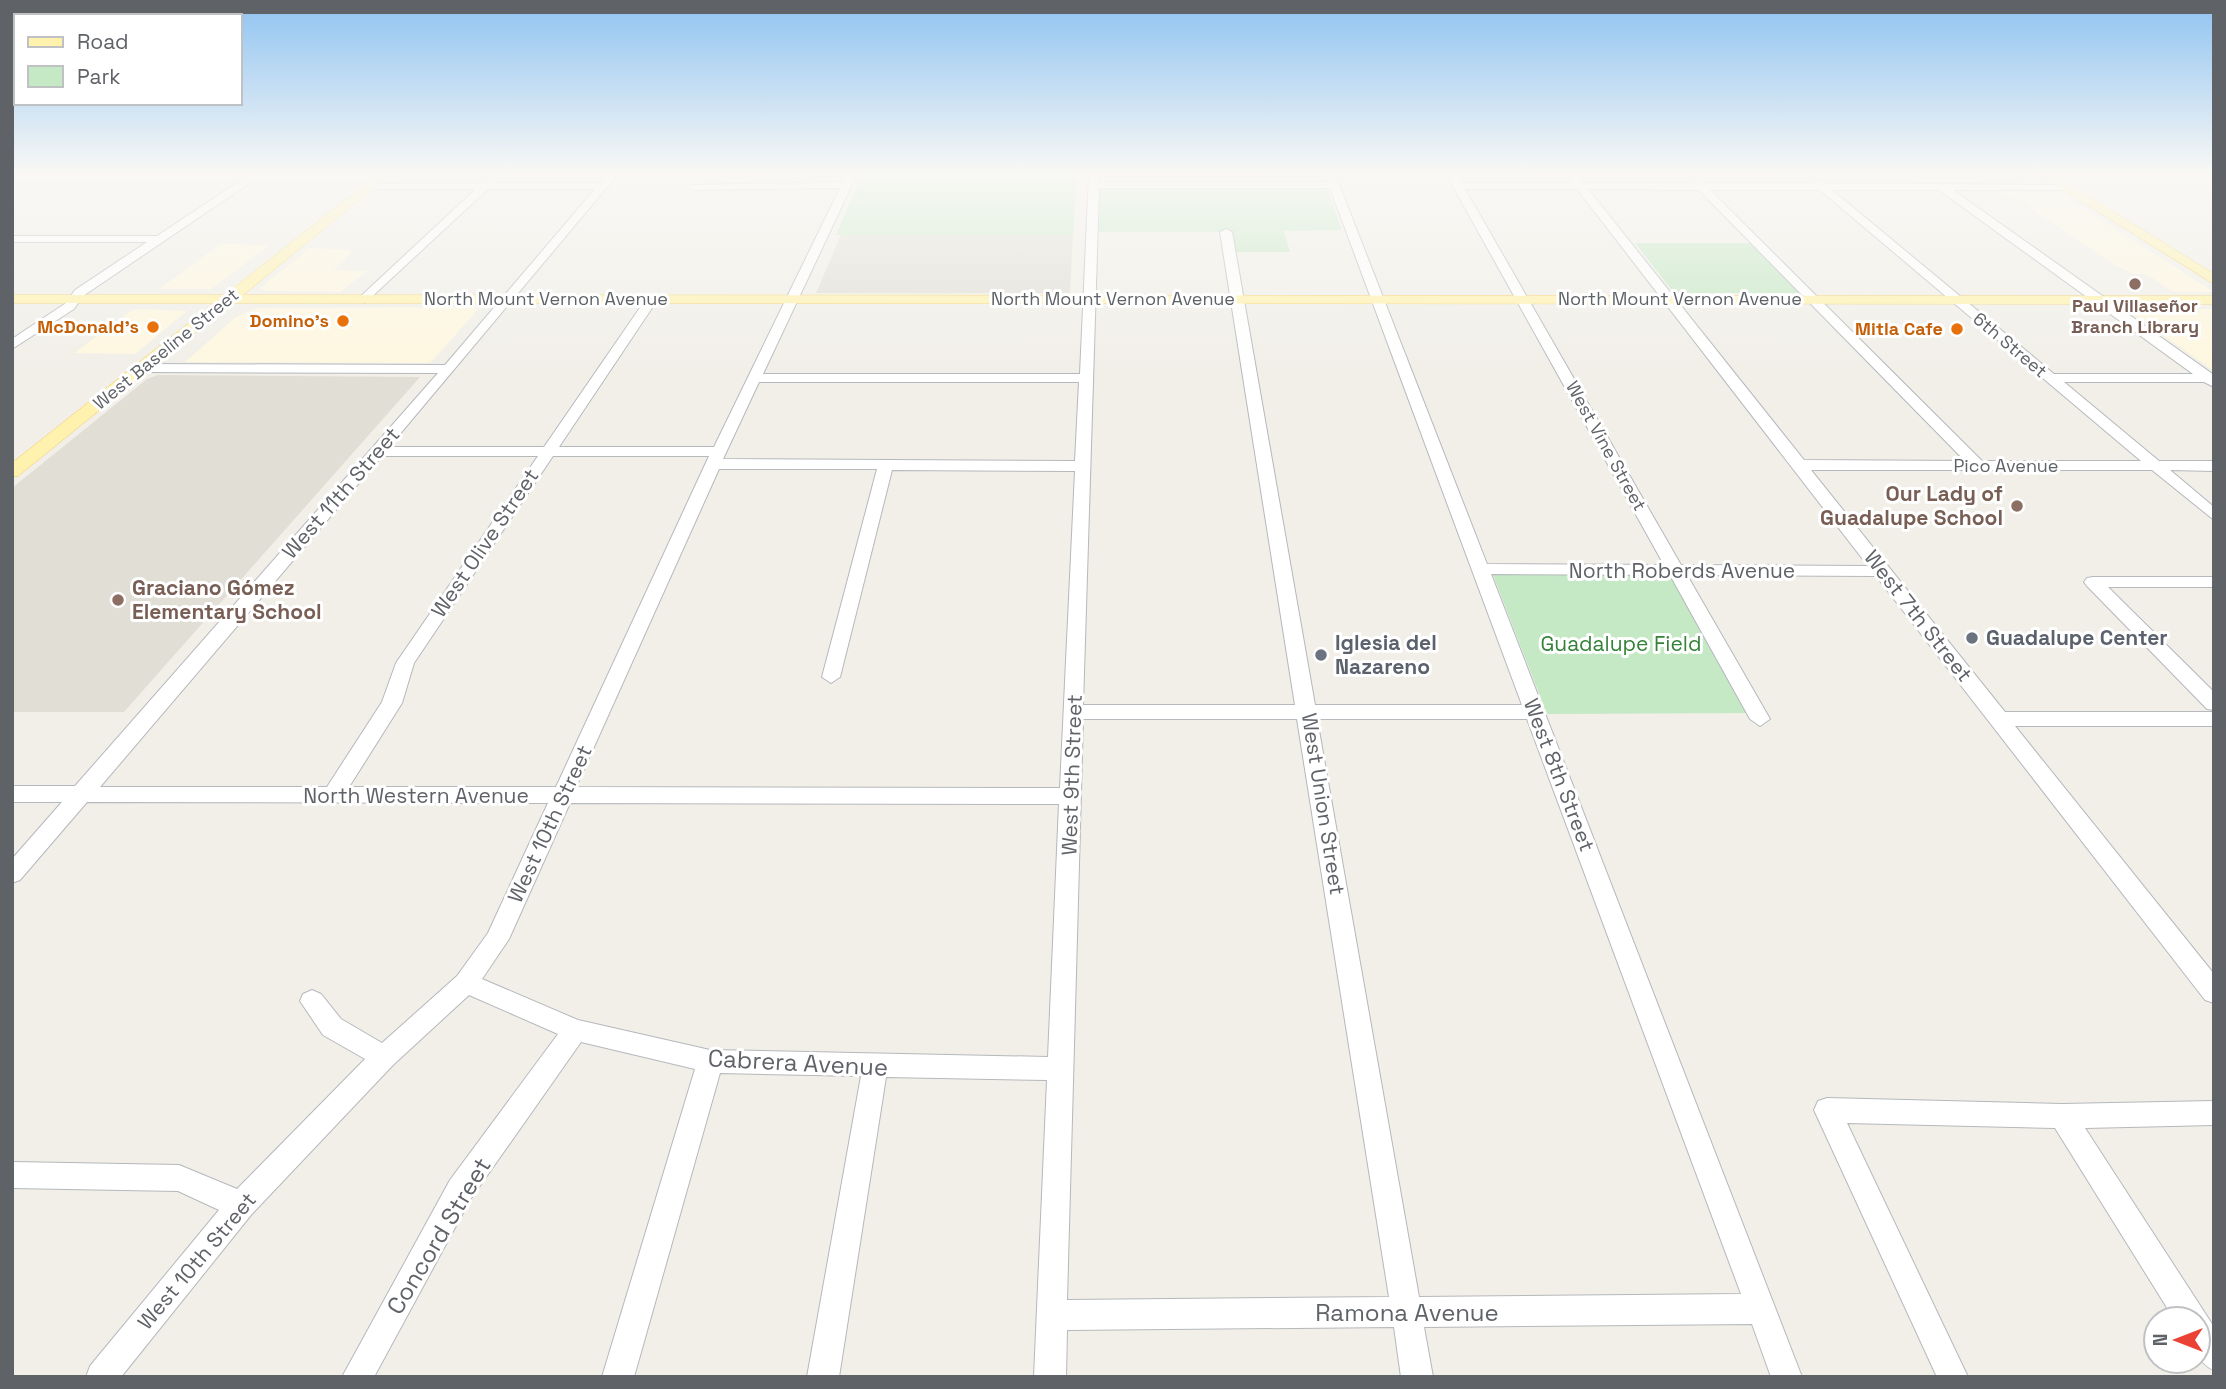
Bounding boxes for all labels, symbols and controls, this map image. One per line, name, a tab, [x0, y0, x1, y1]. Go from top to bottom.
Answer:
legend	[14, 14, 242, 105]
text: Road	[77, 28, 129, 55]
text: Park	[77, 63, 121, 90]
marker: Paul Villaseñor Branch Library	[2127, 276, 2143, 292]
street label: West Baseline Street	[88, 283, 243, 414]
street label: North Mount Vernon Avenue	[424, 287, 668, 310]
street label: North Mount Vernon Avenue	[991, 287, 1235, 310]
street label: North Mount Vernon Avenue	[1558, 287, 1802, 310]
place label: Paul Villaseñor Branch Library	[2071, 294, 2199, 338]
street label: 6th Street	[1968, 307, 2052, 382]
place label: Domino's	[250, 309, 329, 332]
marker: Domino's	[335, 313, 351, 329]
place label: McDonald's	[37, 315, 139, 338]
place label: Mitla Cafe	[1855, 317, 1943, 340]
marker: McDonald's	[145, 319, 161, 335]
marker: Mitla Cafe	[1949, 321, 1965, 337]
street label: West Vine Street	[1561, 377, 1652, 515]
street label: West 11th Street	[276, 421, 405, 564]
street label: Pico Avenue	[1953, 454, 2059, 477]
street label: West Olive Street	[425, 463, 544, 622]
place label: Our Lady of Guadalupe School	[1820, 480, 2003, 531]
marker: Our Lady of Guadalupe School	[2009, 498, 2025, 514]
street label: West 7th Street	[1858, 544, 1978, 687]
street label: North Roberds Avenue	[1569, 557, 1795, 584]
place label: Graciano Gómez Elementary School	[132, 574, 322, 625]
marker: Graciano Gómez Elementary School	[110, 592, 126, 608]
place label: Guadalupe Center	[1986, 624, 2168, 651]
place label: Iglesia del Nazareno	[1335, 629, 1437, 680]
park label: Guadalupe Field	[1540, 630, 1702, 657]
marker: Guadalupe Center	[1964, 630, 1980, 646]
marker: Iglesia del Nazareno	[1313, 647, 1329, 663]
street label: West 9th Street	[1055, 694, 1088, 856]
street label: West 8th Street	[1518, 695, 1601, 855]
street label: West Union Street	[1296, 711, 1351, 897]
street label: West 10th Street	[501, 741, 598, 907]
street label: North Western Avenue	[303, 782, 529, 809]
street label: Cabrera Avenue	[707, 1042, 889, 1083]
street label: Concord Street	[380, 1152, 498, 1320]
street label: West 10th Street	[131, 1187, 262, 1335]
street label: Ramona Avenue	[1315, 1297, 1499, 1328]
north arrow	[2142, 1305, 2212, 1375]
text: N	[2148, 1334, 2173, 1346]

